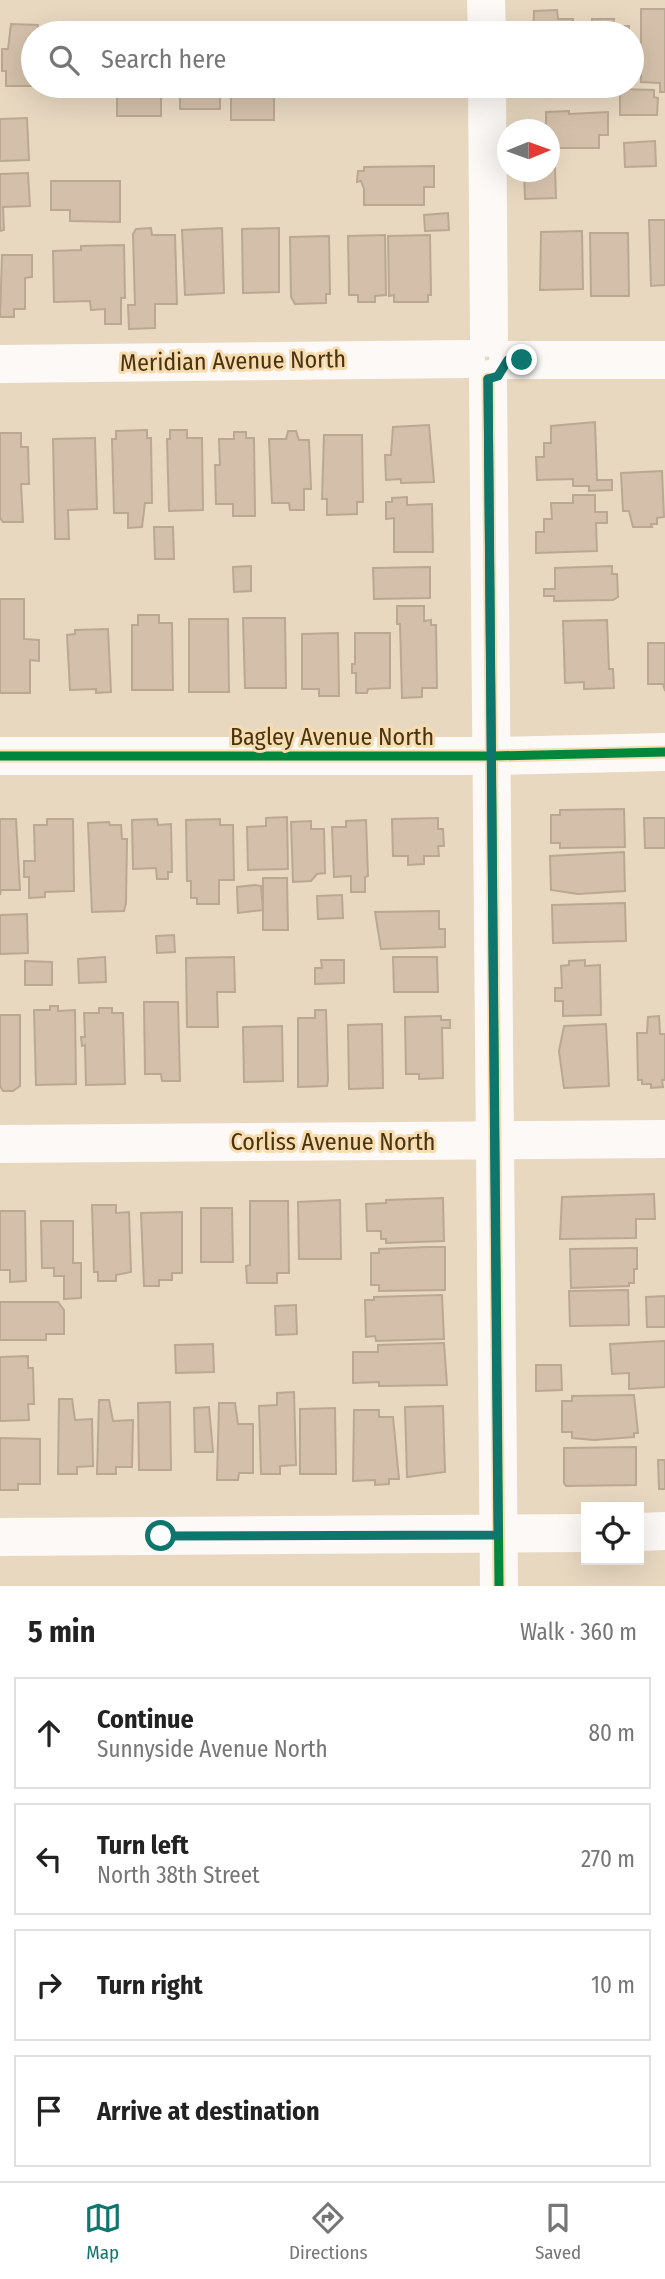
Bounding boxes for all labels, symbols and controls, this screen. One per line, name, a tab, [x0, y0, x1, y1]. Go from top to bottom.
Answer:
search box	[21, 21, 644, 98]
icon: search	[45, 41, 83, 79]
text: Search here	[101, 44, 226, 75]
north arrow	[497, 119, 560, 182]
route end	[506, 344, 537, 375]
street label: Meridian Avenue North	[120, 345, 346, 377]
street label: Bagley Avenue North	[230, 723, 434, 751]
street label: Corliss Avenue North	[231, 1128, 435, 1156]
map controls	[581, 1502, 644, 1565]
button: locate	[581, 1502, 644, 1565]
route start	[145, 1520, 176, 1551]
text: 5 min	[28, 1614, 95, 1650]
text: Walk · 360 m	[520, 1618, 637, 1646]
text: Continue	[97, 1704, 194, 1735]
icon: ahead	[30, 1714, 68, 1752]
text: 80 m	[588, 1719, 635, 1747]
text: Sunnyside Avenue North	[97, 1735, 328, 1763]
text: Turn left	[97, 1830, 189, 1861]
icon: left	[30, 1840, 68, 1878]
text: 270 m	[581, 1845, 635, 1873]
text: North 38th Street	[97, 1861, 260, 1889]
icon: right	[30, 1966, 68, 2004]
text: Turn right	[97, 1970, 203, 2001]
text: 10 m	[591, 1971, 635, 1999]
icon: arrive	[30, 2092, 68, 2130]
text: Arrive at destination	[97, 2096, 320, 2127]
tab: Map	[84, 2199, 122, 2264]
tab: Directions	[289, 2199, 368, 2264]
tab: Saved	[535, 2199, 581, 2264]

